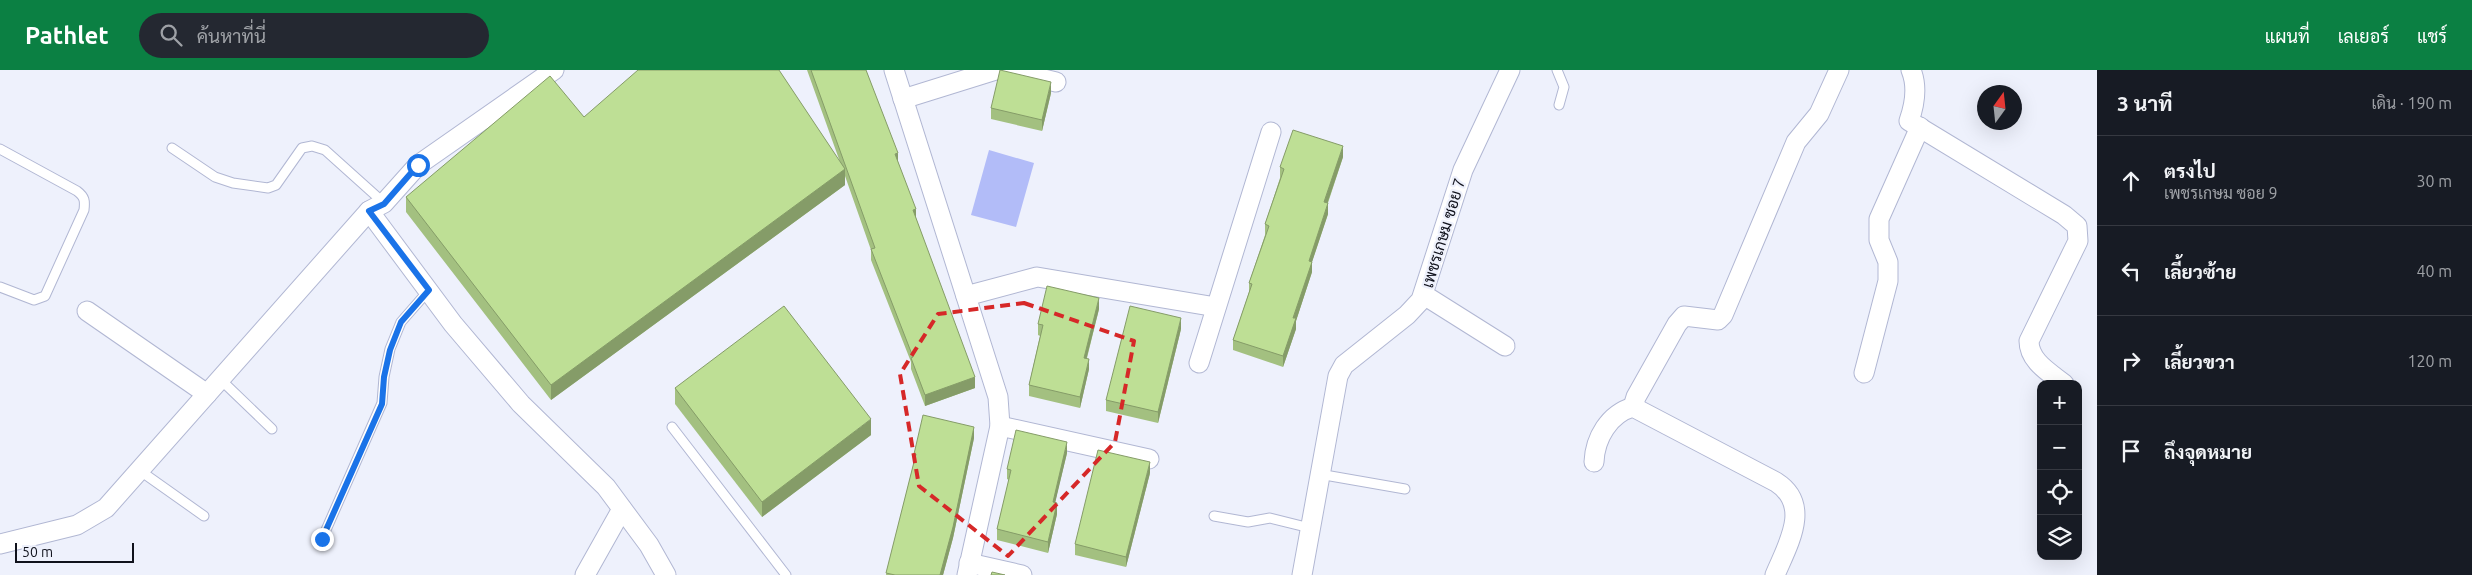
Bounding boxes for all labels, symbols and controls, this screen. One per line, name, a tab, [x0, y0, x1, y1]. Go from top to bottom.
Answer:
search box	[139, 13, 489, 58]
icon: search	[157, 21, 185, 49]
text: Pathlet	[25, 22, 109, 49]
text: ค้นหาที่นี่	[197, 25, 266, 47]
text: แผนที่	[2265, 26, 2310, 46]
text: เลเยอร์	[2338, 26, 2389, 46]
text: แชร์	[2417, 26, 2447, 46]
north arrow	[1977, 85, 2022, 130]
text: 3 นาที	[2117, 91, 2172, 115]
text: เดิน · 190 m	[2372, 94, 2452, 112]
route start	[407, 154, 430, 177]
text: ตรงไป	[2164, 160, 2216, 182]
icon: ahead	[2117, 167, 2145, 195]
text: 30 m	[2416, 172, 2452, 190]
street label: เพชรเกษม ซอย 7	[1418, 176, 1468, 290]
text: เพชรเกษม ซอย 9	[2164, 184, 2278, 202]
icon: left	[2117, 257, 2145, 285]
text: เลี้ยวซ้าย	[2164, 261, 2236, 283]
text: 40 m	[2416, 262, 2452, 280]
icon: right	[2117, 347, 2145, 375]
text: เลี้ยวขวา	[2164, 351, 2235, 373]
text: 120 m	[2407, 352, 2452, 370]
map controls	[2037, 380, 2082, 560]
button: +	[2037, 380, 2082, 425]
button: −	[2037, 425, 2082, 470]
icon: arrive	[2117, 437, 2145, 465]
text: ถึงจุดหมาย	[2164, 441, 2252, 463]
button: locate	[2037, 470, 2082, 515]
button: layers	[2037, 515, 2082, 560]
route end	[311, 528, 334, 551]
scale bar	[15, 540, 134, 563]
text: 50 m	[22, 544, 53, 560]

